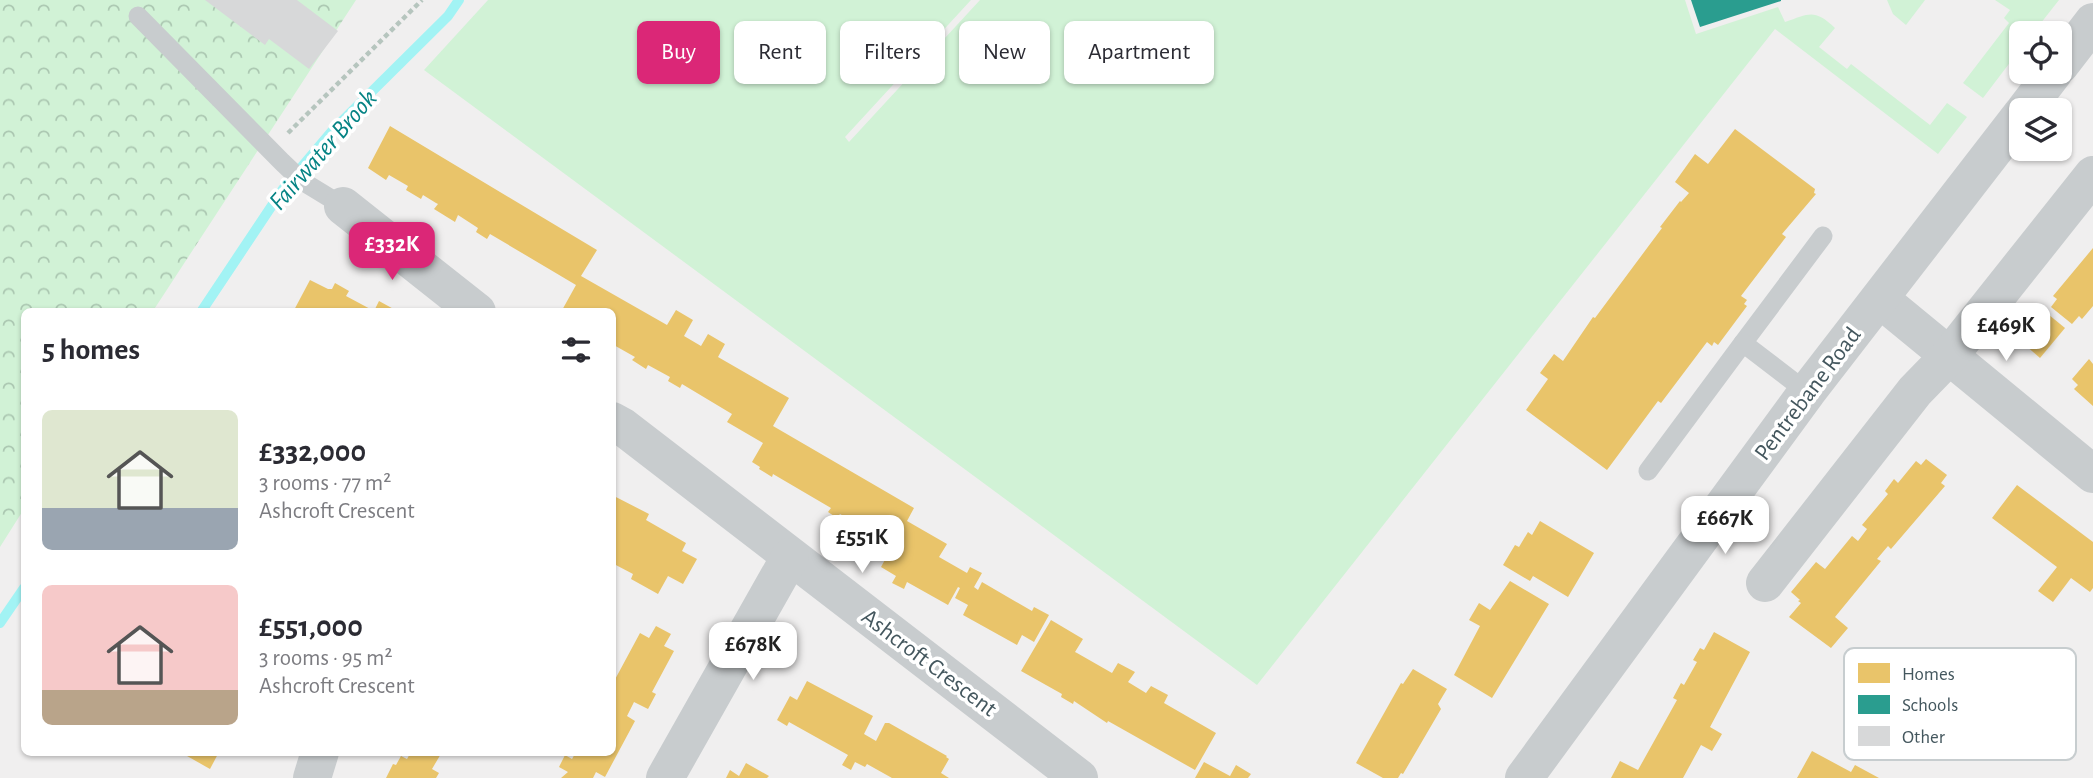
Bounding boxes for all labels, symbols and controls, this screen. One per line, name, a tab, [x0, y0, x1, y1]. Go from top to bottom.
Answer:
chip: Buy	[637, 21, 720, 84]
chip: Rent	[734, 21, 826, 84]
chip: Filters	[840, 21, 945, 84]
chip: New	[959, 21, 1050, 84]
chip: Apartment	[1064, 21, 1214, 84]
map controls	[2009, 21, 2072, 161]
button: locate	[2009, 21, 2072, 84]
water label: Fairwater Brook	[264, 85, 382, 215]
button: layers	[2009, 98, 2072, 161]
pin: £332K	[343, 222, 441, 282]
text: £332K	[365, 233, 419, 256]
pin: £469K	[1957, 304, 2055, 363]
text: £469K	[1977, 314, 2035, 337]
street label: Pentrebane Road	[1750, 323, 1866, 465]
icon: filters	[557, 331, 595, 369]
text: 5 homes	[42, 335, 140, 365]
text: £332,000	[259, 437, 366, 467]
icon: home	[98, 438, 182, 522]
text: 3 rooms · 77 m²	[259, 472, 391, 495]
pin: £667K	[1676, 496, 1774, 556]
text: Ashcroft Crescent	[259, 500, 415, 523]
text: £667K	[1697, 507, 1753, 530]
pin: £551K	[813, 516, 911, 575]
text: £551K	[836, 526, 888, 549]
street label: Ashcroft Crescent	[857, 605, 1001, 722]
text: £551,000	[259, 612, 363, 642]
icon: home	[98, 613, 182, 697]
pin: £678K	[704, 622, 802, 682]
text: £678K	[725, 633, 781, 656]
text: 3 rooms · 95 m²	[259, 647, 392, 670]
legend	[1844, 648, 2076, 760]
text: Homes	[1902, 665, 1955, 684]
text: Ashcroft Crescent	[259, 675, 415, 698]
text: Schools	[1902, 696, 1958, 715]
text: Other	[1902, 728, 1945, 747]

